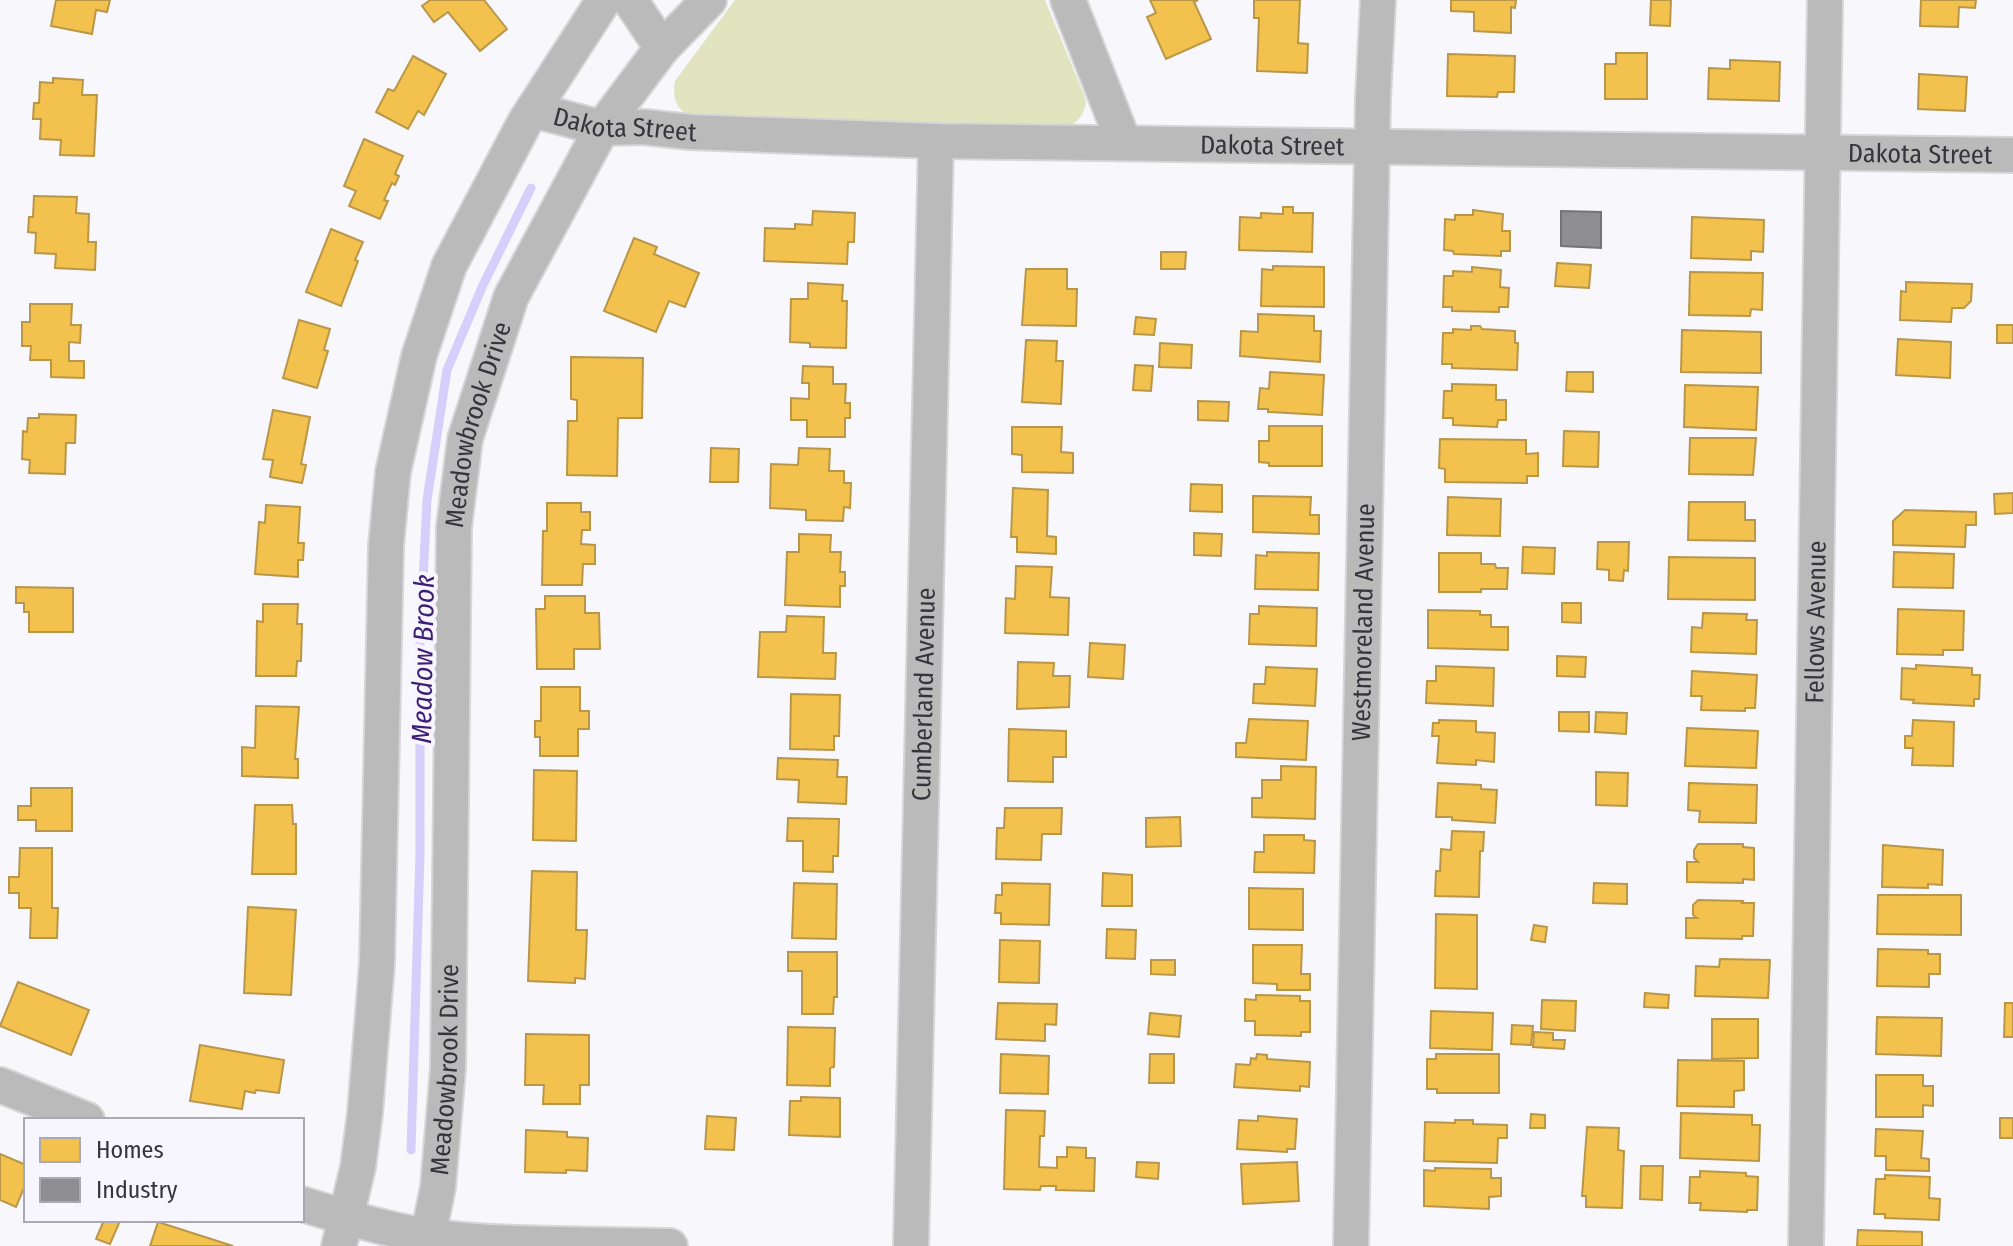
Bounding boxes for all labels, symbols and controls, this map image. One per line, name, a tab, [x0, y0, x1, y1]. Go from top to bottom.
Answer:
street label: Dakota Street	[550, 101, 698, 148]
street label: Dakota Street	[1200, 129, 1345, 162]
street label: Dakota Street	[1848, 137, 1993, 170]
street label: Meadowbrook Drive	[439, 318, 517, 529]
street label: Westmoreland Avenue	[1345, 503, 1381, 741]
street label: Fellows Avenue	[1799, 540, 1832, 704]
water label: Meadow Brook	[405, 574, 441, 744]
street label: Cumberland Avenue	[906, 587, 941, 801]
street label: Meadowbrook Drive	[424, 964, 465, 1176]
legend	[24, 1118, 304, 1222]
text: Homes	[96, 1136, 164, 1164]
text: Industry	[96, 1176, 178, 1204]

